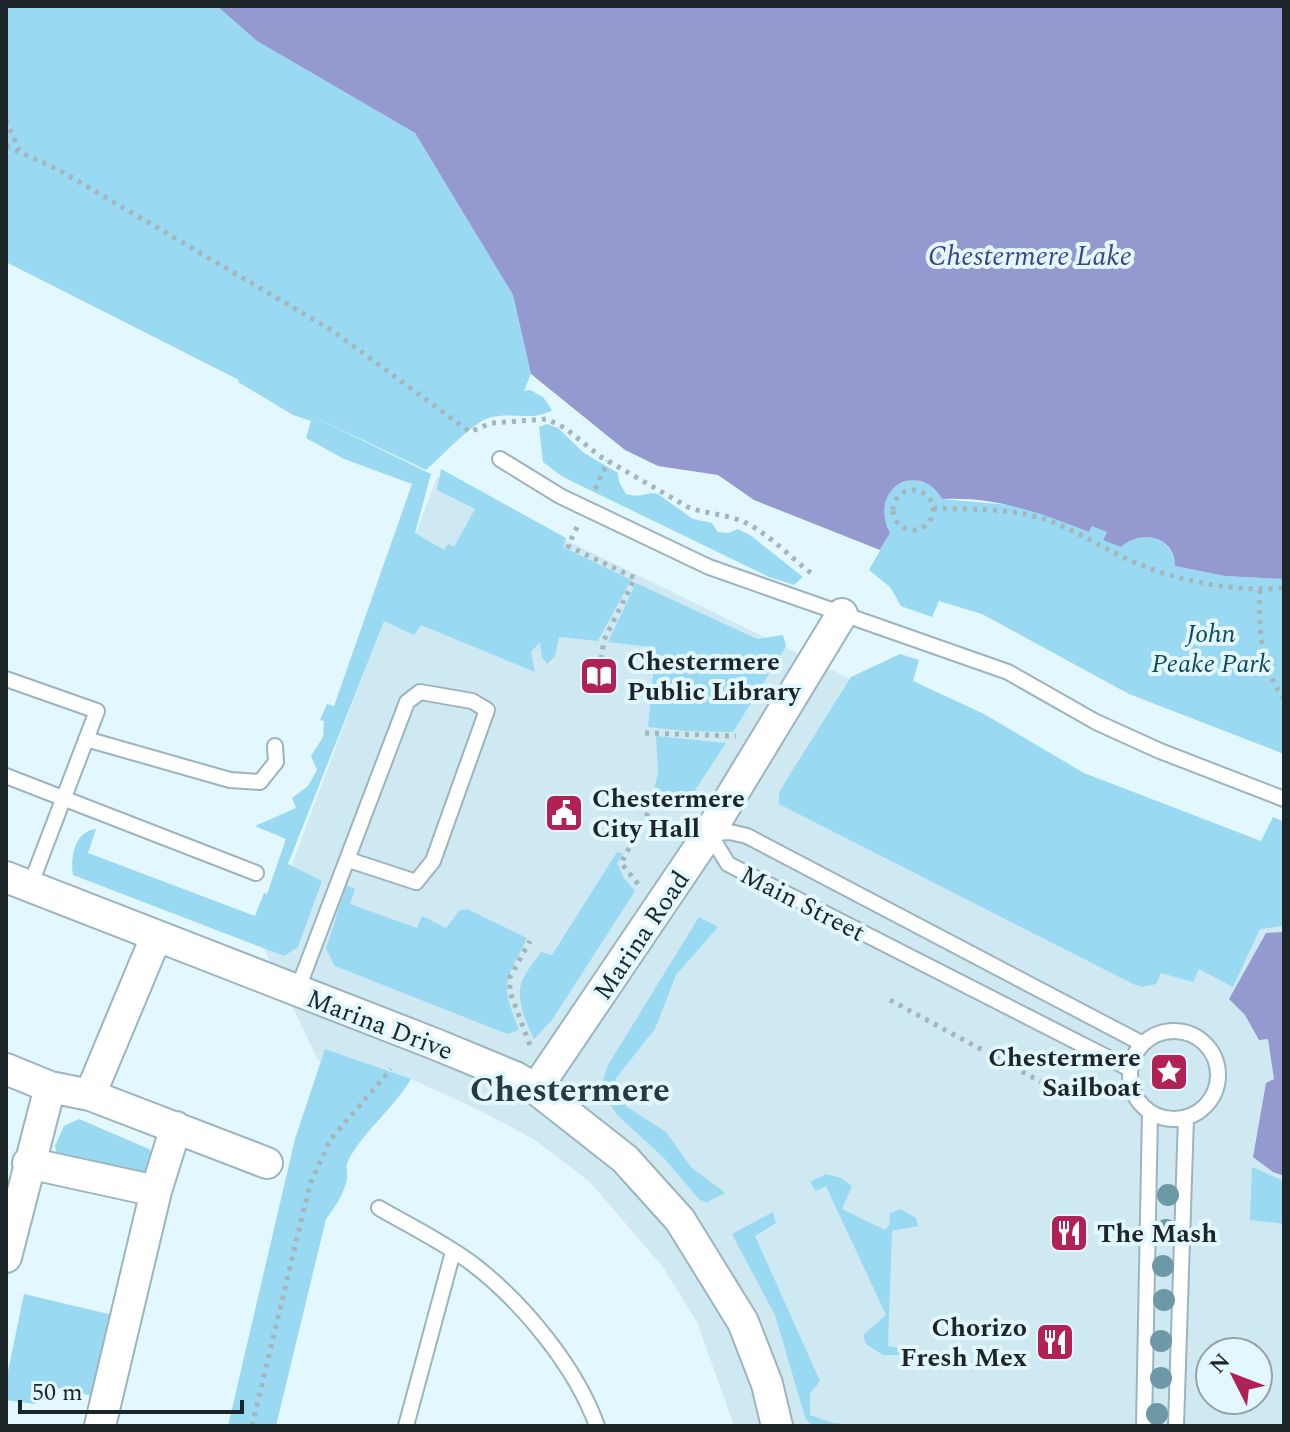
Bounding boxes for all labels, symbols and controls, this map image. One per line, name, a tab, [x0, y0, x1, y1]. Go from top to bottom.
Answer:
water label: Chestermere Lake	[928, 235, 1132, 278]
park label: John Peake Park	[1151, 614, 1271, 684]
place label: Chestermere Public Library	[627, 642, 802, 712]
library icon: Chestermere Public Library	[578, 655, 620, 697]
place label: Chestermere City Hall	[592, 779, 745, 849]
public building icon: Chestermere City Hall	[543, 792, 585, 834]
street label: Main Street	[733, 855, 872, 953]
street label: Marina Road	[584, 863, 700, 1008]
street label: Marina Drive	[301, 979, 459, 1071]
place label: Chestermere Sailboat	[988, 1038, 1141, 1108]
place icon: Chestermere Sailboat	[1148, 1051, 1190, 1093]
district label: Chestermere	[470, 1065, 670, 1117]
restaurant icon: The Mash	[1048, 1212, 1090, 1254]
place label: The Mash	[1097, 1214, 1217, 1254]
place label: Chorizo Fresh Mex	[900, 1308, 1027, 1378]
restaurant icon: Chorizo Fresh Mex	[1034, 1321, 1076, 1363]
north arrow	[1194, 1336, 1274, 1416]
text: N	[1202, 1346, 1239, 1381]
scale bar	[20, 1364, 242, 1414]
text: 50 m	[32, 1375, 83, 1411]

